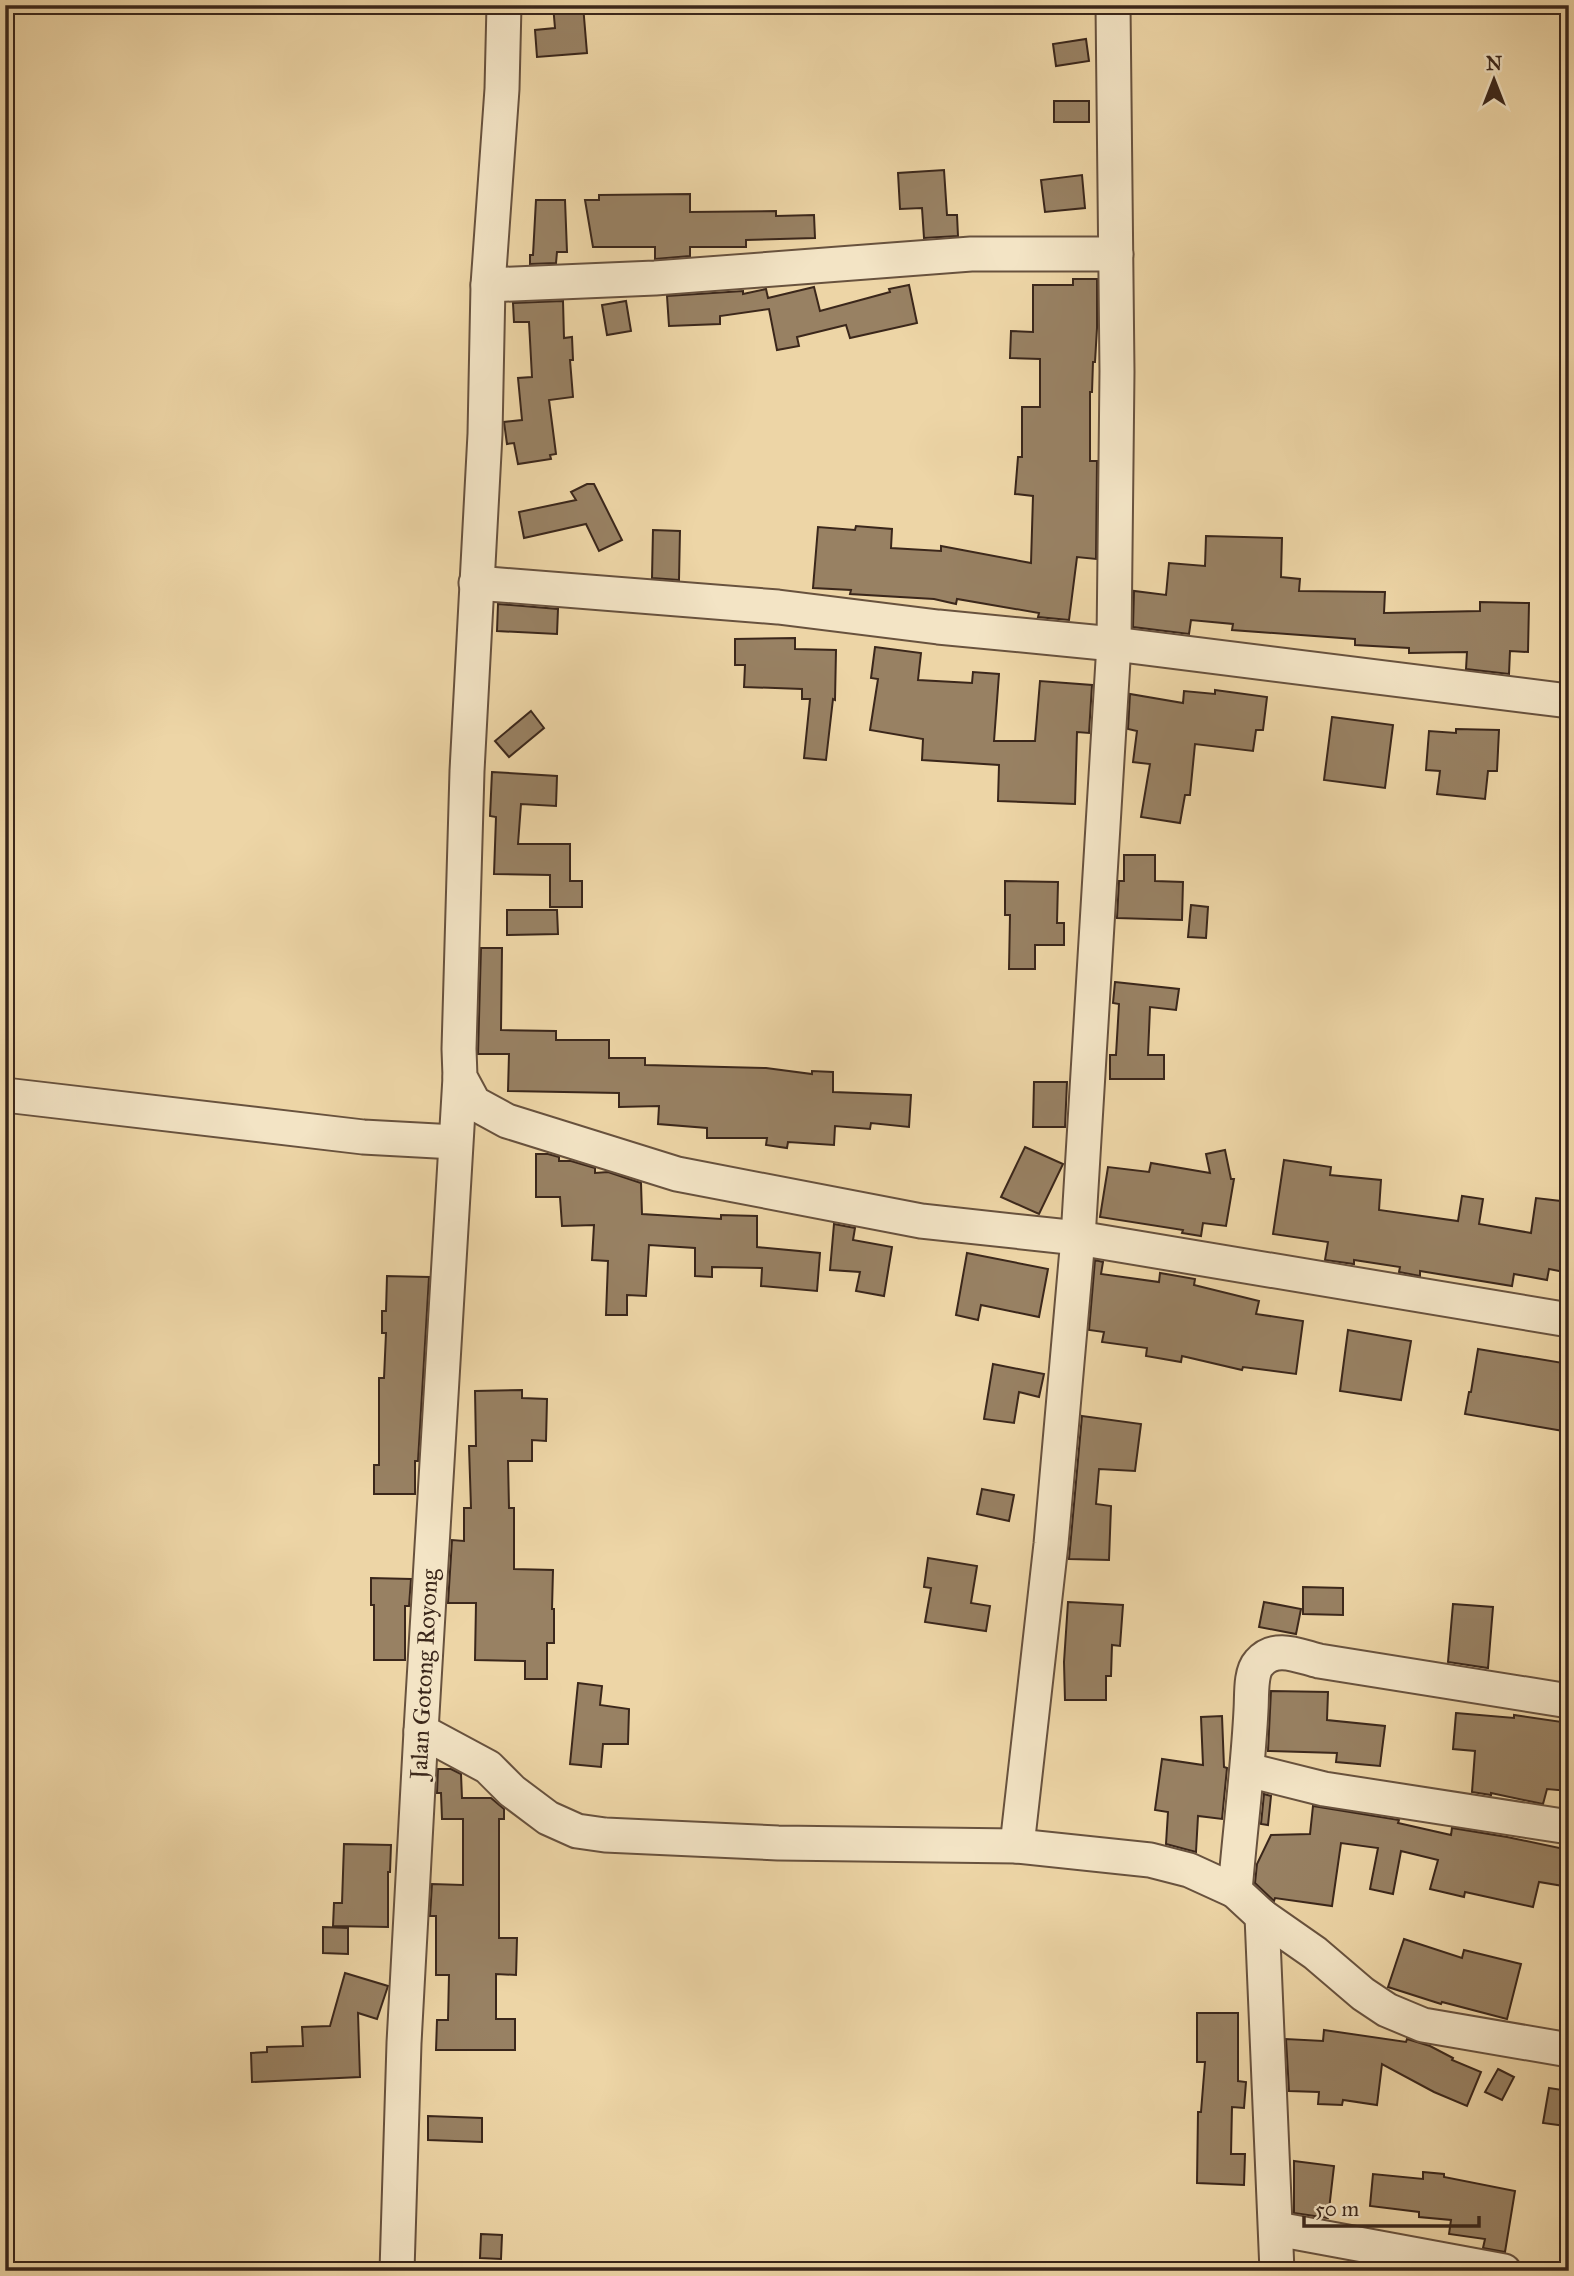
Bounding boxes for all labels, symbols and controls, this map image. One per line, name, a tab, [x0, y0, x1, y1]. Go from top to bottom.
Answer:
north arrow	[1458, 46, 1528, 116]
text: N	[1486, 52, 1502, 75]
street label: Jalan Gotong Royong	[403, 1567, 445, 1783]
scale bar	[1304, 2185, 1480, 2229]
text: 50 m	[1315, 2196, 1360, 2222]

